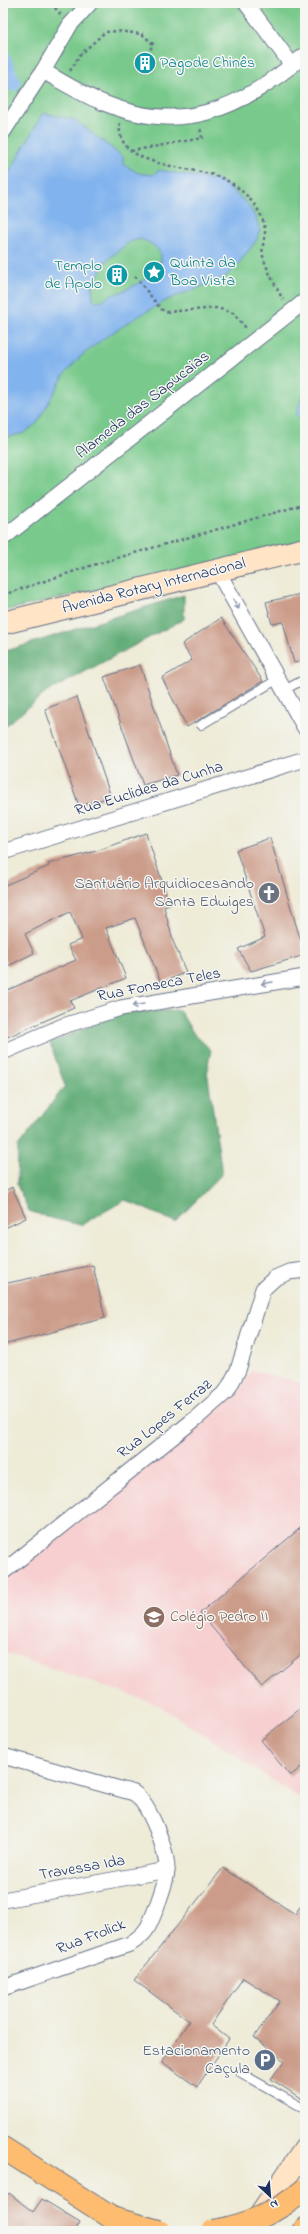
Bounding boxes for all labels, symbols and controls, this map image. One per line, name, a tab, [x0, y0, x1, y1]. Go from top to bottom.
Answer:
building icon: Pagode Chinês	[132, 50, 158, 76]
place label: Pagode Chinês	[160, 51, 255, 75]
place label: Quinta da Boa Vista	[169, 251, 236, 293]
place label: Templo de Apolo	[44, 254, 102, 296]
place icon: Quinta da Boa Vista	[141, 259, 167, 285]
building icon: Templo de Apolo	[104, 262, 130, 288]
street label: Alameda das Sapucaias	[71, 345, 215, 465]
street label: Avenida Rotary Internacional	[60, 552, 249, 620]
one-way arrow	[232, 598, 240, 610]
street label: Rua Euclides da Cunha	[72, 755, 226, 823]
place label: Santuário Arquidiocesando Santa Edwiges	[75, 872, 254, 914]
church icon: Santuário Arquidiocesando Santa Edwiges	[256, 880, 282, 906]
street label: Rua Fonseca Teles	[95, 961, 223, 1009]
one-way arrow	[260, 980, 273, 988]
one-way arrow	[132, 1001, 145, 1009]
street label: Rua Lopes Ferraz	[113, 1373, 218, 1465]
school or university icon: Colégio Pedro II	[141, 1604, 167, 1630]
place label: Colégio Pedro II	[170, 1605, 268, 1629]
street label: Travessa Ida	[37, 1849, 127, 1887]
street label: Rua Frolick	[53, 1913, 130, 1961]
place label: Estacionamento Caçula	[142, 2039, 250, 2081]
parking icon: Estacionamento Caçula	[252, 2047, 278, 2073]
north arrow	[250, 2176, 290, 2216]
text: N	[267, 2195, 281, 2213]

